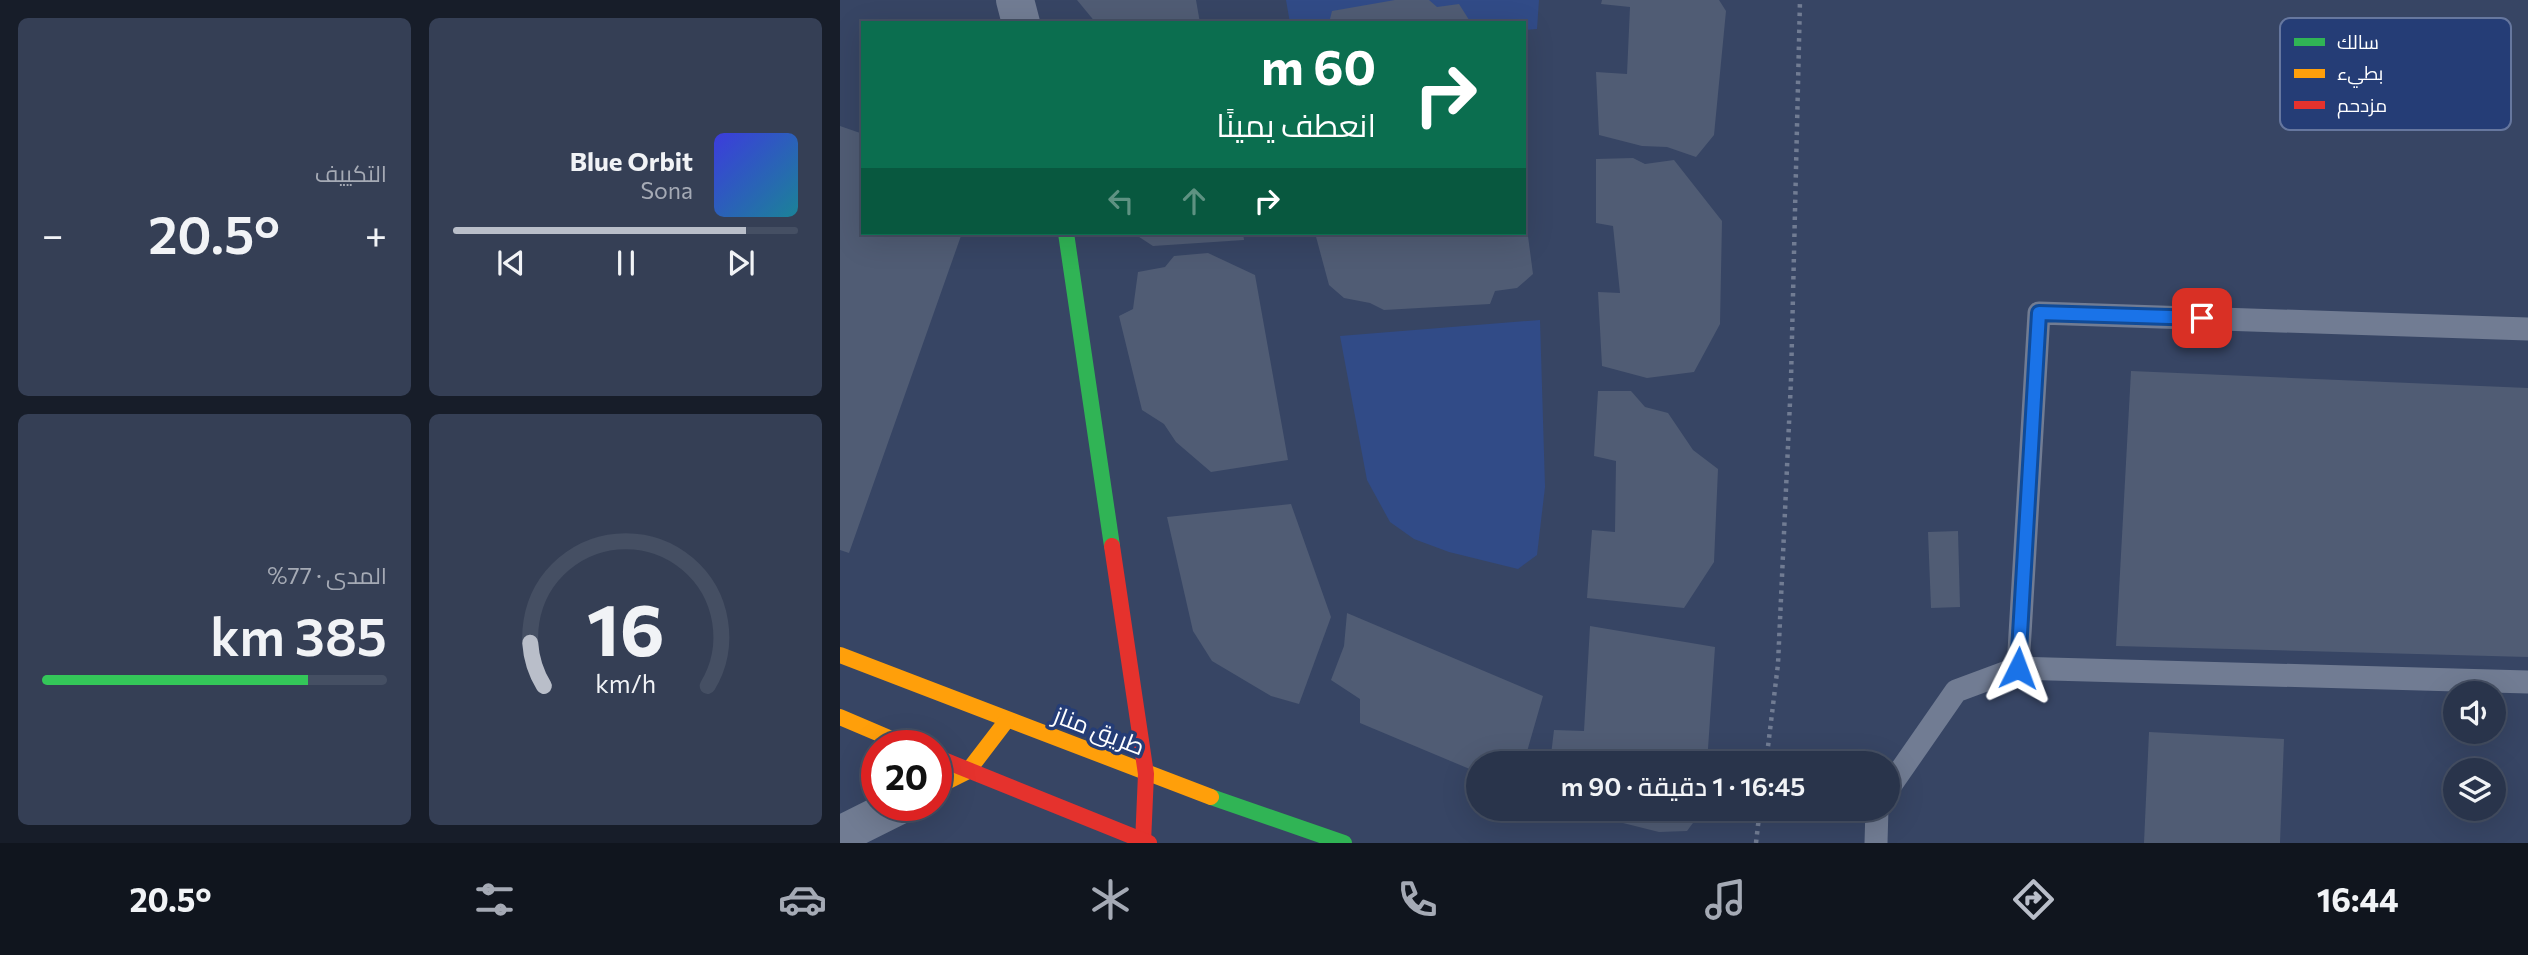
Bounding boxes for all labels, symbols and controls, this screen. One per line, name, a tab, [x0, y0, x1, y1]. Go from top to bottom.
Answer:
legend	[2280, 18, 2511, 130]
text: سالك	[2337, 30, 2379, 53]
text: 60 m	[1261, 35, 1376, 95]
icon: right	[1400, 49, 1491, 140]
text: بطيء	[2337, 61, 2383, 88]
text: مزدحم	[2337, 93, 2387, 119]
text: انعطف يمينًا	[1216, 104, 1376, 144]
text: Blue Orbit	[570, 145, 693, 176]
text: التكييف	[315, 159, 387, 187]
text: Sona	[641, 176, 693, 204]
icon: left	[1102, 182, 1140, 220]
icon: ahead	[1175, 182, 1213, 220]
icon: right	[1248, 182, 1286, 220]
text: 20.5°	[148, 201, 280, 265]
text: −	[42, 210, 64, 257]
text: +	[365, 210, 387, 257]
icon: previous	[492, 244, 530, 282]
icon: pause	[607, 244, 645, 282]
icon: next	[722, 244, 760, 282]
pin	[2172, 288, 2232, 348]
icon: arrive	[2183, 299, 2221, 337]
text: المدى · 77%	[267, 561, 387, 589]
text: 16	[587, 582, 664, 671]
text: 385 km	[210, 603, 387, 667]
position arrow	[1981, 631, 2055, 705]
text: km/h	[595, 667, 656, 697]
map controls	[2443, 681, 2506, 821]
button: sound	[2443, 681, 2506, 744]
street label: طريق مناز	[1047, 698, 1149, 762]
speed limit sign: 20	[861, 730, 952, 821]
button: layers	[2443, 758, 2506, 821]
text: 16:45 · 1 دقيقة · 90 m	[1561, 770, 1805, 801]
icon: filters	[470, 875, 519, 924]
icon: car	[778, 875, 827, 924]
icon: climate	[1086, 875, 1135, 924]
icon: phone	[1393, 875, 1442, 924]
icon: music	[1701, 875, 1750, 924]
icon: directions	[2009, 875, 2058, 924]
text: 20.5°	[129, 879, 212, 919]
text: 16:44	[2317, 879, 2399, 919]

